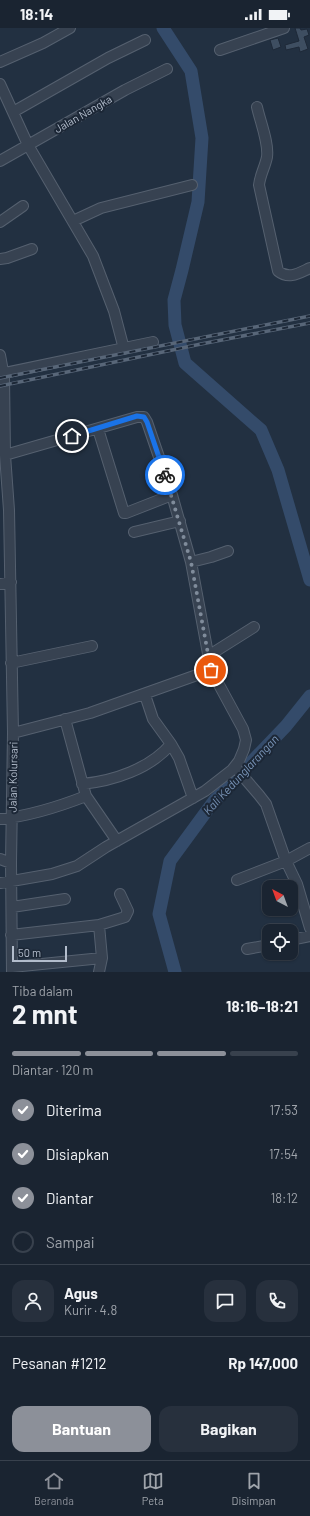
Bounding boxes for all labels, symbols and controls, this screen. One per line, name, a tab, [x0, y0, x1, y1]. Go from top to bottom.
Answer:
text: 18:14	[20, 5, 53, 23]
street label: Jalan Nangka	[52, 92, 114, 135]
pin	[55, 419, 89, 453]
icon: home	[61, 425, 83, 447]
courier	[145, 455, 185, 495]
icon: bike	[154, 464, 176, 486]
pin	[194, 653, 228, 687]
icon: bag	[200, 659, 222, 681]
water label: Kali Kedunglarangan	[200, 731, 281, 817]
street label: Jalan Kolursari	[5, 741, 20, 813]
north arrow	[262, 880, 298, 916]
map controls	[262, 880, 298, 960]
button: locate	[262, 924, 298, 960]
scale bar	[12, 944, 67, 963]
text: 50 m	[18, 946, 41, 959]
text: Tiba dalam	[12, 983, 73, 999]
text: 18:16–18:21	[226, 997, 298, 1015]
text: 2 mnt	[12, 998, 78, 1029]
text: Diantar · 120 m	[12, 1062, 93, 1078]
icon: check	[12, 1099, 34, 1121]
text: Diterima	[46, 1101, 102, 1119]
text: 17:53	[270, 1102, 298, 1118]
icon: check	[12, 1143, 34, 1165]
text: Disiapkan	[46, 1145, 109, 1163]
text: 17:54	[269, 1146, 298, 1162]
icon: check	[12, 1187, 34, 1209]
text: Diantar	[46, 1189, 93, 1207]
text: 18:12	[271, 1190, 298, 1206]
text: Sampai	[46, 1233, 95, 1251]
button: person	[12, 1280, 54, 1322]
button: chat	[204, 1280, 246, 1322]
button: phone	[256, 1280, 298, 1322]
text: Agus	[64, 1284, 98, 1302]
text: Kurir · 4.8	[64, 1302, 117, 1318]
text: Pesanan #1212	[12, 1354, 106, 1372]
text: Rp 147,000	[228, 1354, 298, 1372]
button: Bantuan	[12, 1406, 151, 1452]
button: Bagikan	[159, 1406, 298, 1452]
tab: Beranda	[34, 1470, 74, 1507]
tab: Peta	[142, 1470, 164, 1507]
tab: Disimpan	[232, 1470, 276, 1507]

